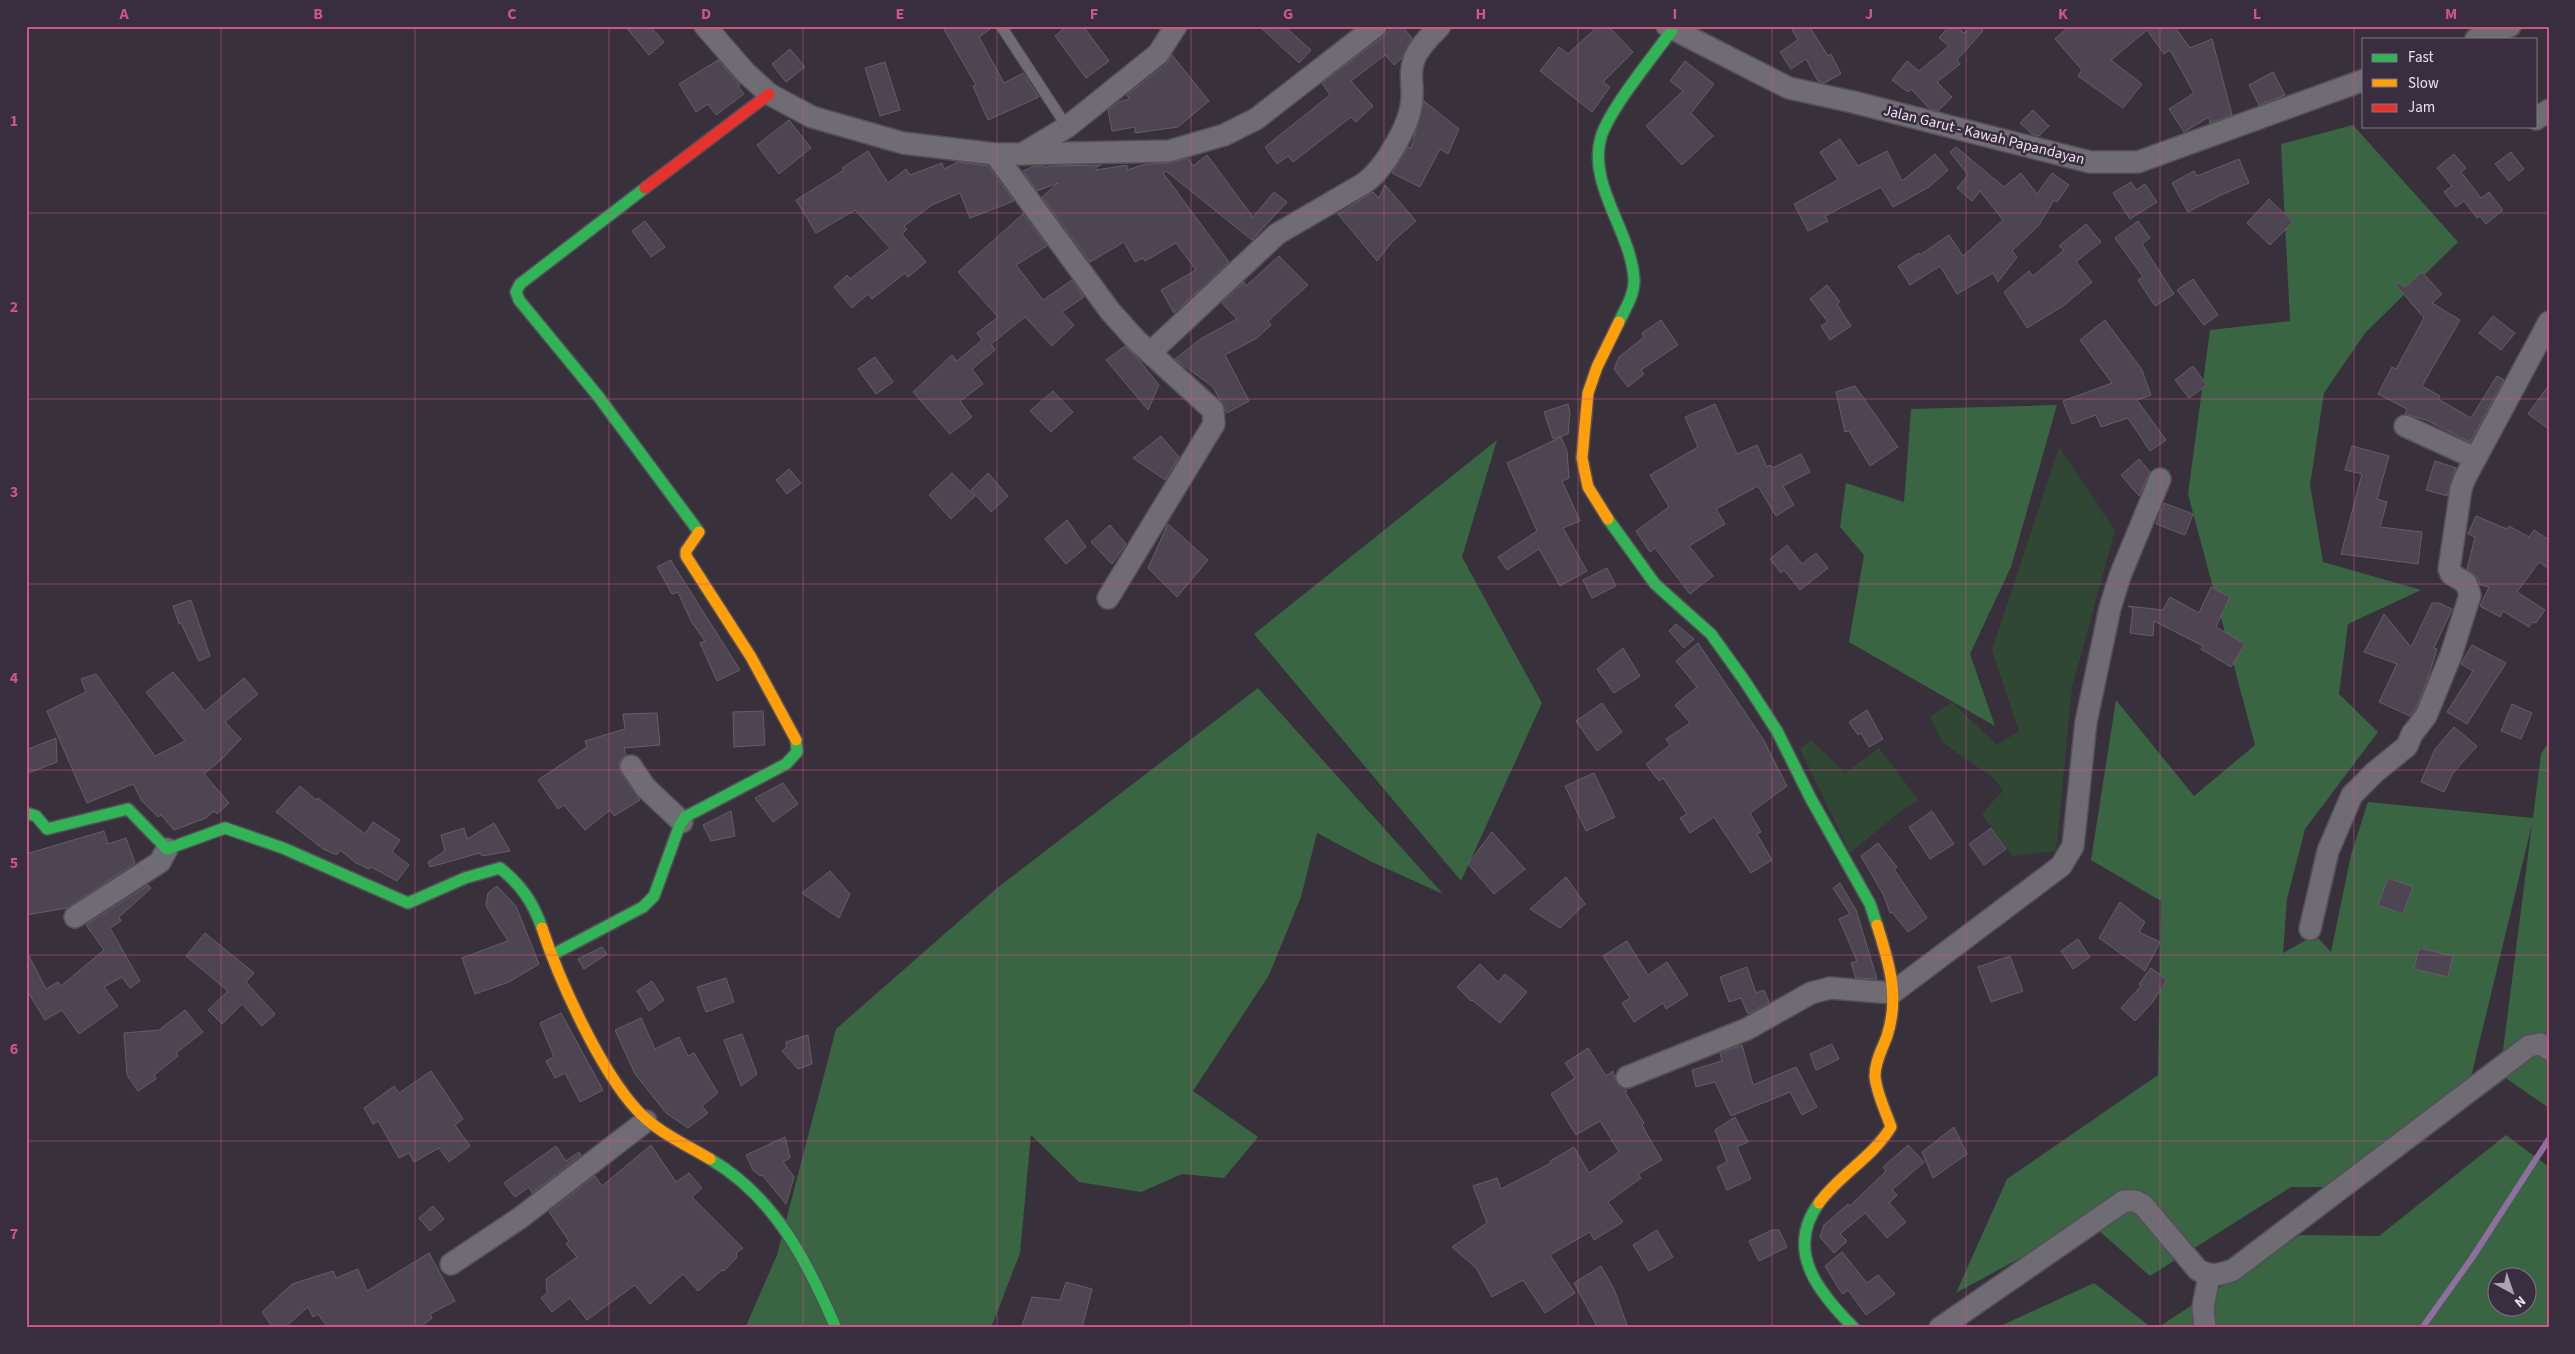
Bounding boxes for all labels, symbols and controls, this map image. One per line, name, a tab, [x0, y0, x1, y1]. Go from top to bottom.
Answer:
text: A	[118, 3, 129, 25]
text: B	[313, 3, 323, 25]
text: C	[507, 3, 517, 25]
text: D	[701, 3, 711, 25]
text: E	[896, 3, 904, 25]
text: F	[1090, 3, 1098, 25]
text: G	[1283, 3, 1293, 25]
text: H	[1476, 3, 1486, 25]
text: I	[1673, 3, 1677, 25]
text: J	[1865, 3, 1873, 25]
text: K	[2058, 3, 2068, 25]
text: L	[2253, 3, 2261, 25]
text: M	[2445, 3, 2457, 25]
legend	[2362, 38, 2538, 128]
text: Fast	[2408, 47, 2434, 68]
text: Slow	[2408, 73, 2439, 94]
text: Jam	[2408, 97, 2435, 118]
street label: Jalan Garut - Kawah Papandayan	[1881, 100, 2087, 170]
text: 1	[10, 110, 18, 132]
text: 2	[10, 296, 18, 318]
text: 3	[10, 481, 18, 503]
text: 4	[10, 667, 19, 689]
text: 5	[10, 852, 18, 874]
text: 6	[10, 1038, 18, 1060]
text: 7	[10, 1223, 18, 1245]
north arrow	[2488, 1266, 2538, 1316]
text: N	[2510, 1291, 2530, 1312]

